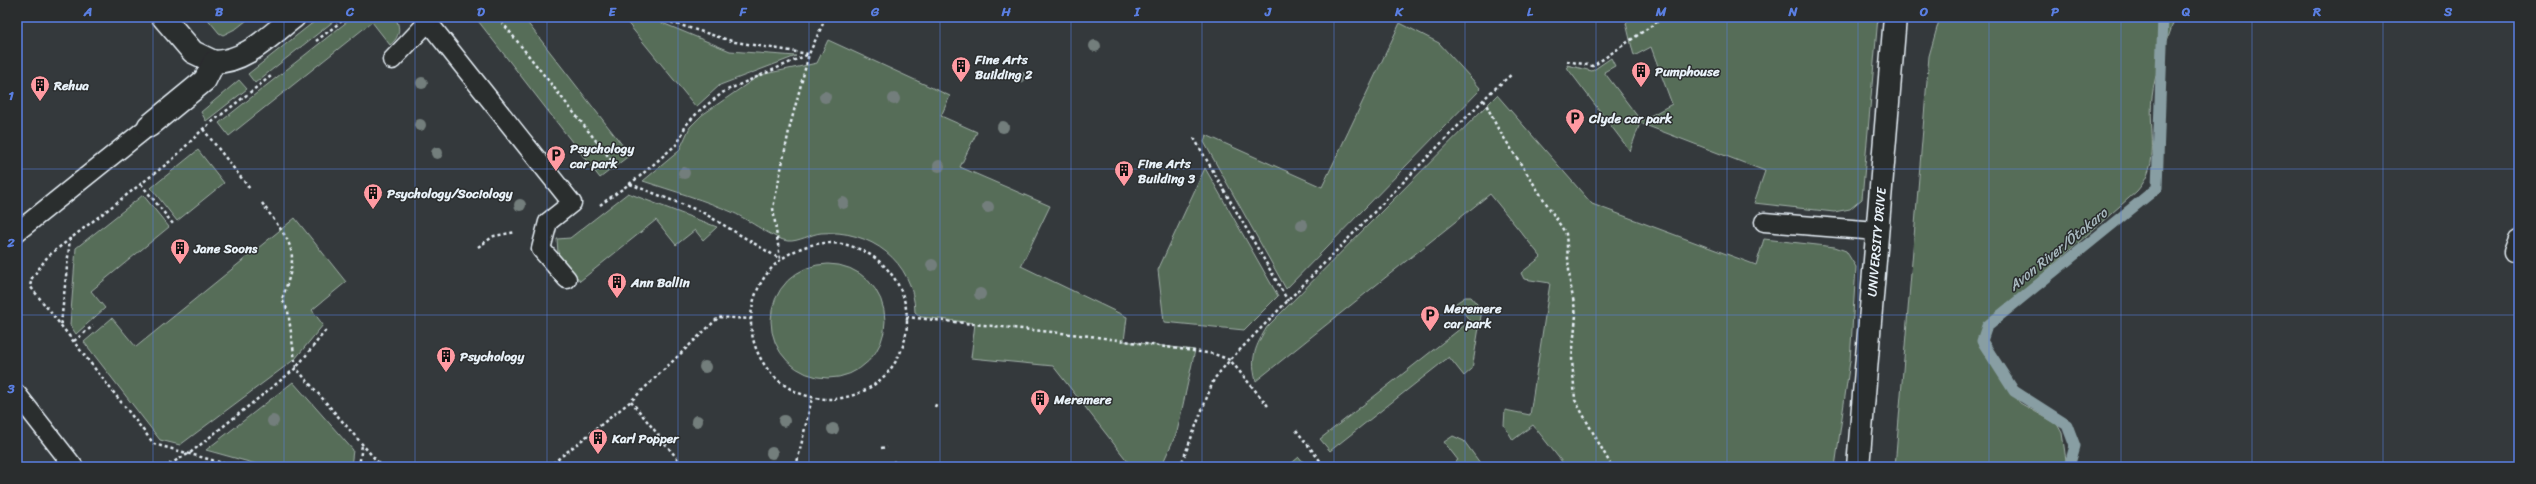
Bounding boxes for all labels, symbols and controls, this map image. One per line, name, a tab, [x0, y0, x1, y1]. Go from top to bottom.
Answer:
text: A	[83, 0, 92, 23]
text: B	[215, 0, 224, 23]
text: C	[345, 0, 355, 23]
text: D	[477, 0, 485, 23]
text: E	[608, 0, 617, 23]
text: F	[738, 0, 747, 23]
text: G	[870, 0, 880, 23]
text: H	[1000, 0, 1011, 23]
text: I	[1133, 0, 1141, 23]
text: J	[1264, 0, 1272, 23]
text: K	[1394, 0, 1404, 23]
text: L	[1527, 0, 1534, 23]
text: M	[1655, 0, 1667, 23]
text: N	[1787, 0, 1798, 23]
text: O	[1919, 0, 1929, 23]
text: P	[2051, 0, 2059, 23]
text: Q	[2181, 0, 2191, 23]
text: R	[2312, 0, 2321, 23]
text: S	[2443, 0, 2453, 23]
place label: Fine Arts Building 2	[974, 48, 1033, 86]
building icon: Fine Arts Building 2	[950, 55, 972, 83]
building icon: Pumphouse	[1630, 60, 1652, 88]
place label: Pumphouse	[1655, 60, 1720, 83]
building icon: Rehua	[29, 74, 51, 102]
place label: Rehua	[53, 74, 89, 97]
text: 1	[8, 84, 14, 107]
parking icon: Clyde car park	[1564, 107, 1586, 135]
place label: Clyde car park	[1588, 107, 1673, 130]
place label: Psychology car park	[569, 137, 635, 175]
parking icon: Psychology car park	[545, 144, 567, 172]
place label: Fine Arts Building 3	[1137, 152, 1196, 190]
building icon: Fine Arts Building 3	[1113, 159, 1135, 187]
building icon: Psychology/Sociology	[362, 182, 384, 210]
place label: Psychology/Sociology	[387, 182, 514, 205]
street label: UNIVERSITY DRIVE	[1860, 186, 1893, 298]
water label: Avon River/Ōtakaro	[2002, 201, 2114, 298]
text: 2	[6, 231, 15, 254]
building icon: Jane Soons	[169, 237, 191, 265]
place label: Jane Soons	[193, 237, 258, 260]
building icon: Ann Ballin	[606, 271, 628, 299]
place label: Ann Ballin	[630, 271, 691, 294]
place label: Meremere car park	[1443, 297, 1502, 335]
parking icon: Meremere car park	[1419, 304, 1441, 332]
building icon: Psychology	[435, 345, 457, 373]
place label: Psychology	[460, 345, 525, 368]
text: 3	[6, 377, 15, 400]
building icon: Meremere	[1029, 388, 1051, 416]
place label: Meremere	[1053, 388, 1112, 411]
building icon: Karl Popper	[587, 427, 609, 455]
place label: Karl Popper	[611, 427, 680, 450]

